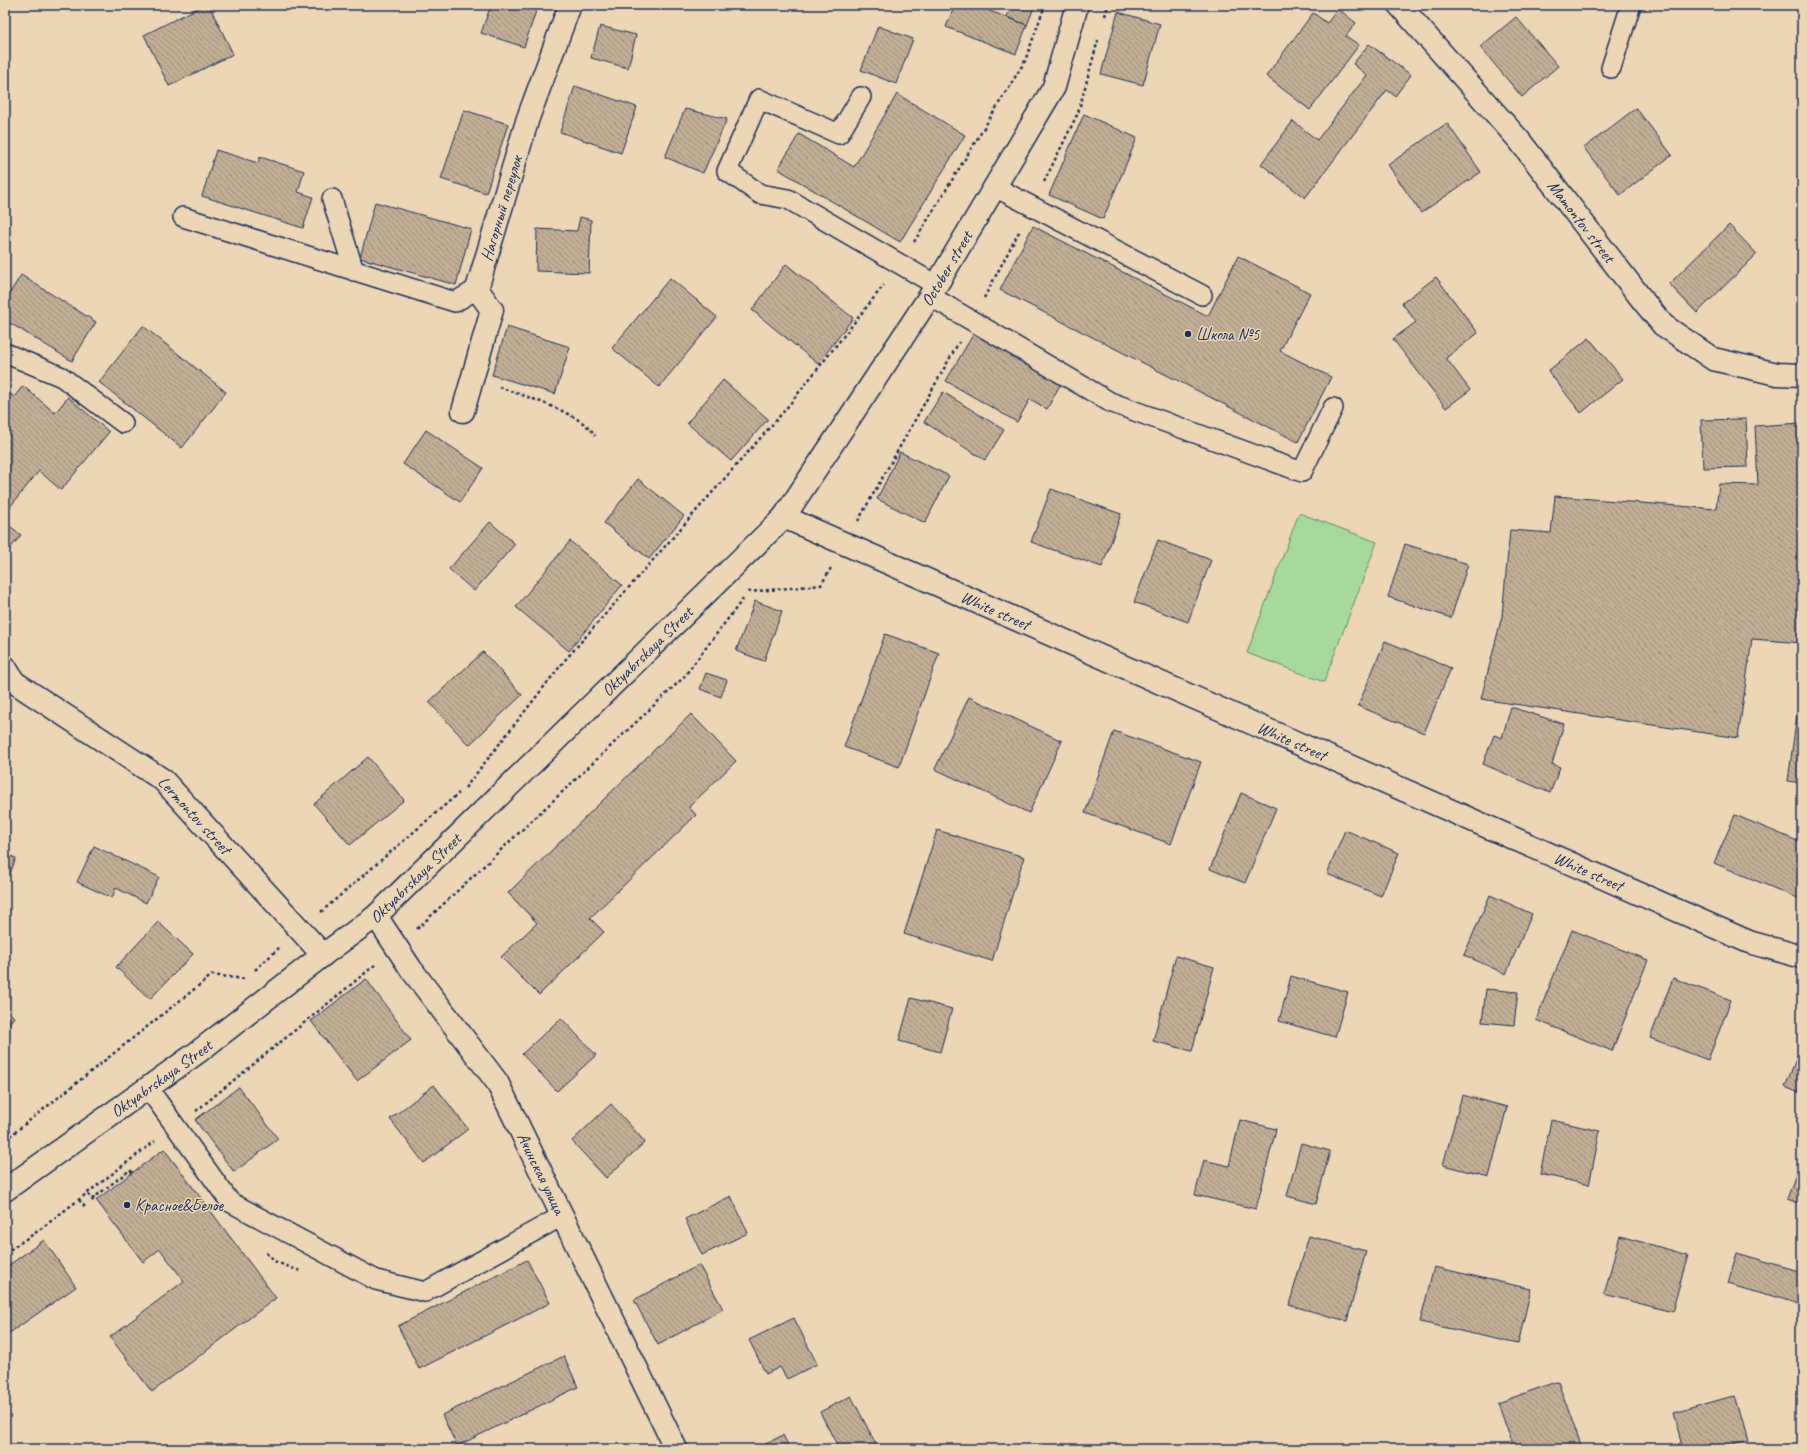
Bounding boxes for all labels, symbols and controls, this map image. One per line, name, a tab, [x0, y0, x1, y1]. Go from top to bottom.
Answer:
street label: Нагорный переулок	[476, 152, 528, 264]
street label: Mamontov street	[1543, 176, 1621, 269]
street label: October street	[916, 225, 978, 310]
place label: Школа №5	[1196, 324, 1261, 345]
marker: Школа №5	[1183, 329, 1193, 339]
street label: White street	[957, 586, 1035, 636]
street label: Oktyabrskaya Street	[597, 601, 699, 701]
street label: White street	[1254, 717, 1332, 767]
street label: Lermontov street	[153, 772, 237, 860]
street label: Oktyabrskaya Street	[366, 827, 467, 928]
street label: White street	[1550, 847, 1628, 897]
street label: Oktyabrskaya Street	[107, 1034, 218, 1122]
street label: Ачинская улица	[512, 1129, 571, 1220]
place label: Красное&Белое	[135, 1195, 224, 1216]
marker: Красное&Белое	[122, 1200, 132, 1210]

